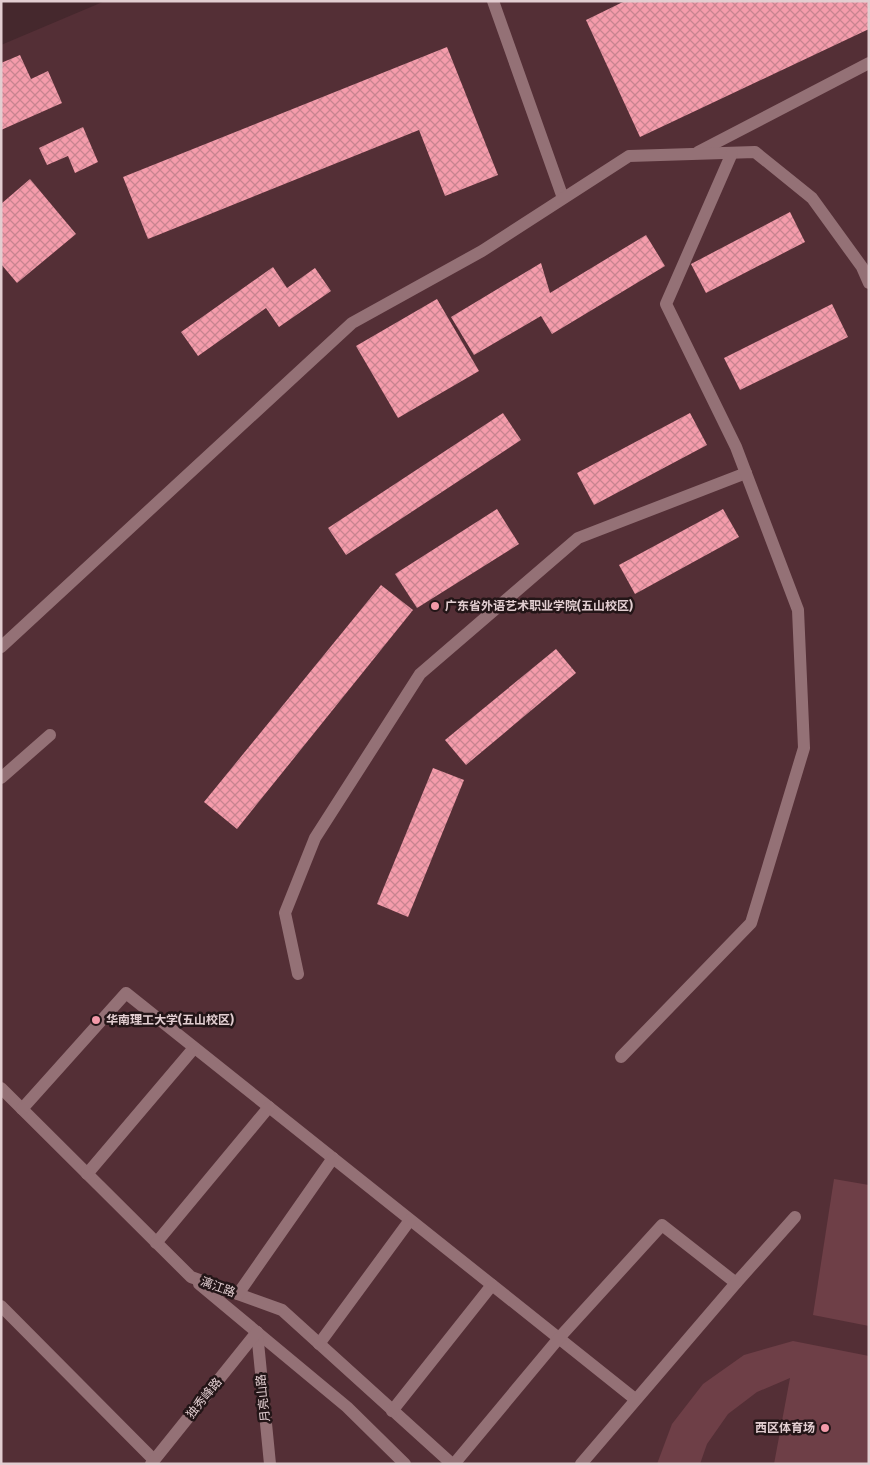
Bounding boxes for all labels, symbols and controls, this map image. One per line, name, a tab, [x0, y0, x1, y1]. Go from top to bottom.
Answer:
place label: 广东省外语艺术职业学院(五山校区)	[445, 599, 633, 613]
marker: 广东省外语艺术职业学院(五山校区)	[429, 600, 441, 612]
place label: 华南理工大学(五山校区)	[106, 1013, 234, 1027]
marker: 华南理工大学(五山校区)	[90, 1014, 102, 1026]
street label: 漓江路	[199, 1274, 237, 1300]
street label: 月亮山路	[254, 1373, 272, 1423]
street label: 独秀峰路	[183, 1375, 225, 1421]
place label: 西区体育场	[755, 1421, 815, 1435]
marker: 西区体育场	[819, 1422, 831, 1434]

